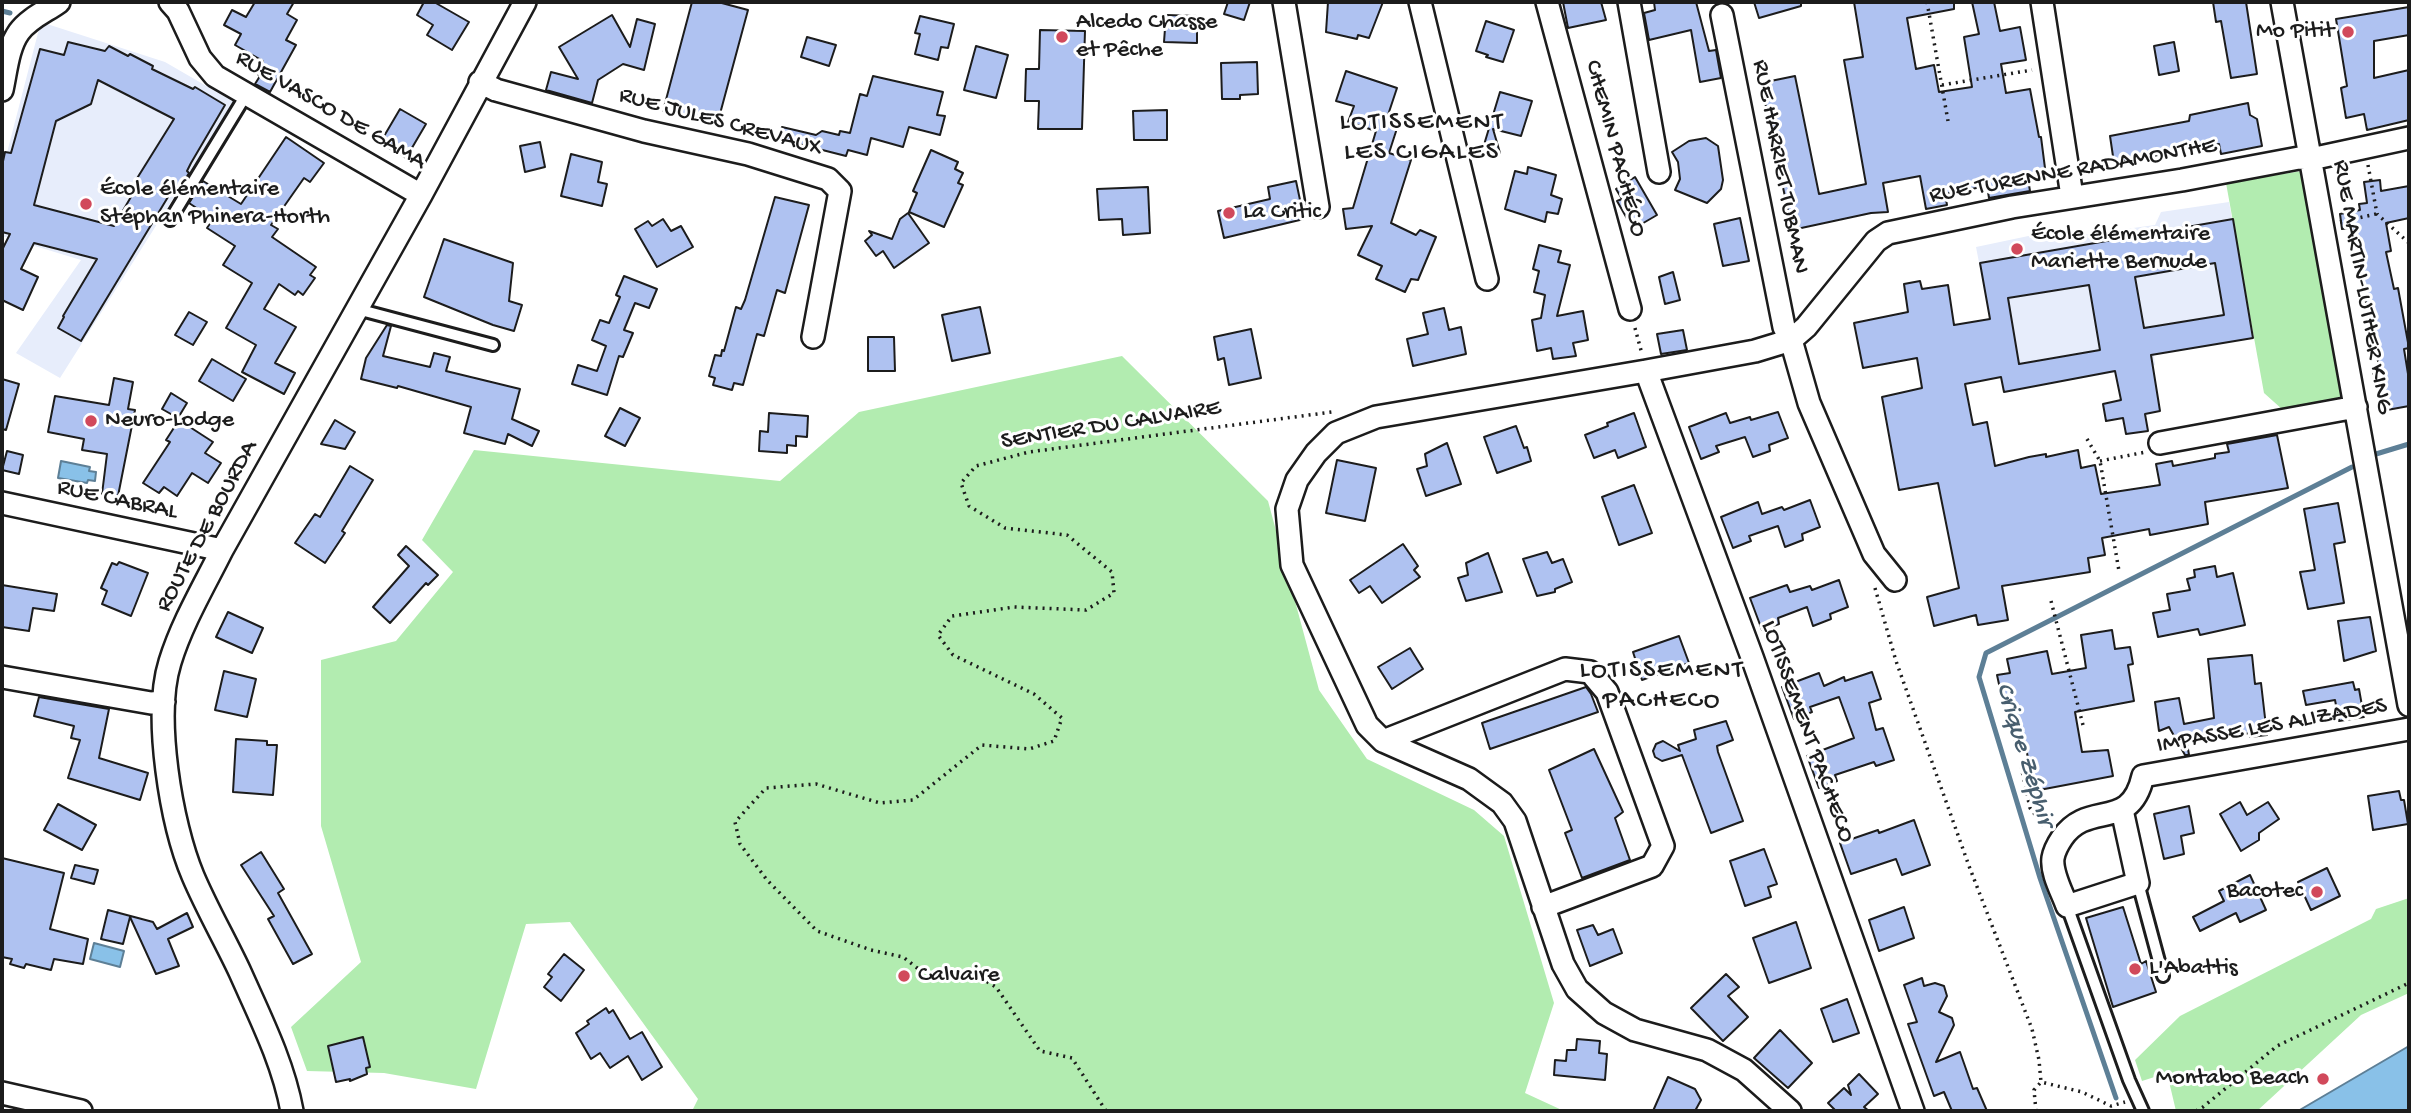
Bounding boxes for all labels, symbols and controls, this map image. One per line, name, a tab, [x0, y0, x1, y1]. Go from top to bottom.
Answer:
place label: Alcedo Chasse et Pêche	[1076, 9, 1217, 65]
place label: Mo Pitit	[2256, 18, 2334, 46]
marker: Mo Pitit	[2340, 24, 2356, 40]
marker: Alcedo Chasse et Pêche	[1054, 29, 1070, 45]
street label: RUE VASCO DE GAMA	[230, 45, 430, 177]
street label: CHEMIN PACHÉCO	[1577, 57, 1651, 241]
street label: RUE HARRIET TUBMAN	[1744, 57, 1814, 277]
street label: RUE JULES CREVAUX	[615, 82, 825, 164]
district label: LOTISSEMENT LES CIGALES	[1341, 108, 1503, 170]
street label: RUE TURENNE RADAMONTHE	[1927, 133, 2219, 211]
street label: RUE MARTIN-LUTHER KING	[2324, 158, 2398, 416]
place label: École élémentaire Stéphan Phinera-Horth	[100, 176, 330, 232]
marker: École élémentaire Stéphan Phinera-Horth	[78, 196, 94, 212]
place label: La Critic	[1243, 199, 1321, 227]
marker: La Critic	[1221, 205, 1237, 221]
place label: École élémentaire Mariette Bernude	[2031, 221, 2210, 277]
marker: École élémentaire Mariette Bernude	[2009, 241, 2025, 257]
street label: SENTIER DU CALVAIRE	[999, 394, 1223, 458]
place label: Neuro-Lodge	[105, 407, 234, 435]
marker: Neuro-Lodge	[83, 413, 99, 429]
street label: ROUTE DE BOURDA	[151, 436, 265, 618]
street label: RUE CABRAL	[54, 474, 180, 528]
street label: LOTISSEMENT PACHECO	[1752, 617, 1860, 847]
district label: LOTISSEMENT PACHECO	[1581, 656, 1743, 718]
water label: Crique Zéphir	[1986, 680, 2060, 830]
street label: IMPASSE LES ALIZADES	[2155, 693, 2389, 761]
place label: Bacotec	[2226, 878, 2303, 906]
marker: Bacotec	[2309, 884, 2325, 900]
place label: L'Abattis	[2149, 955, 2238, 983]
marker: L'Abattis	[2127, 961, 2143, 977]
place label: Calvaire	[918, 962, 1000, 990]
marker: Calvaire	[896, 968, 912, 984]
place label: Montabo Beach	[2156, 1065, 2309, 1093]
marker: Montabo Beach	[2315, 1071, 2331, 1087]

